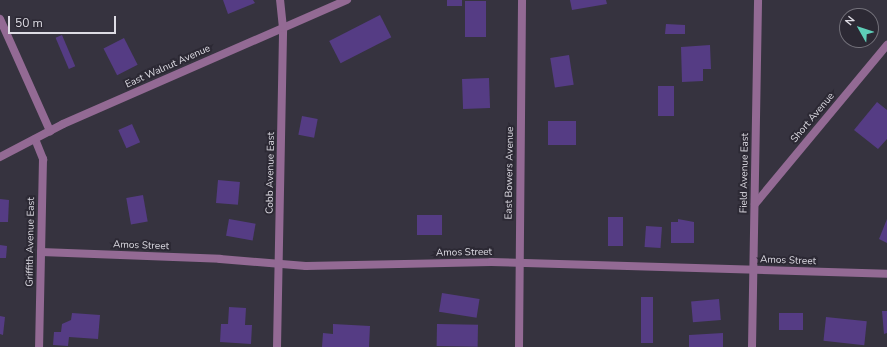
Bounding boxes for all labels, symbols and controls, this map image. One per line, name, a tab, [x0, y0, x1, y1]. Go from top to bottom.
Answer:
scale bar	[10, 8, 118, 34]
north arrow	[839, 8, 879, 48]
text: N	[842, 13, 858, 29]
text: 50 m	[15, 15, 43, 31]
street label: East Walnut Avenue	[124, 43, 212, 91]
street label: Short Avenue	[789, 91, 837, 145]
street label: East Bowers Avenue	[503, 127, 517, 219]
street label: Cobb Avenue East	[264, 132, 278, 214]
street label: Field Avenue East	[738, 133, 752, 213]
street label: Griffith Avenue East	[24, 197, 38, 287]
street label: Amos Street	[113, 239, 169, 253]
street label: Amos Street	[436, 247, 492, 259]
street label: Amos Street	[760, 254, 816, 268]

